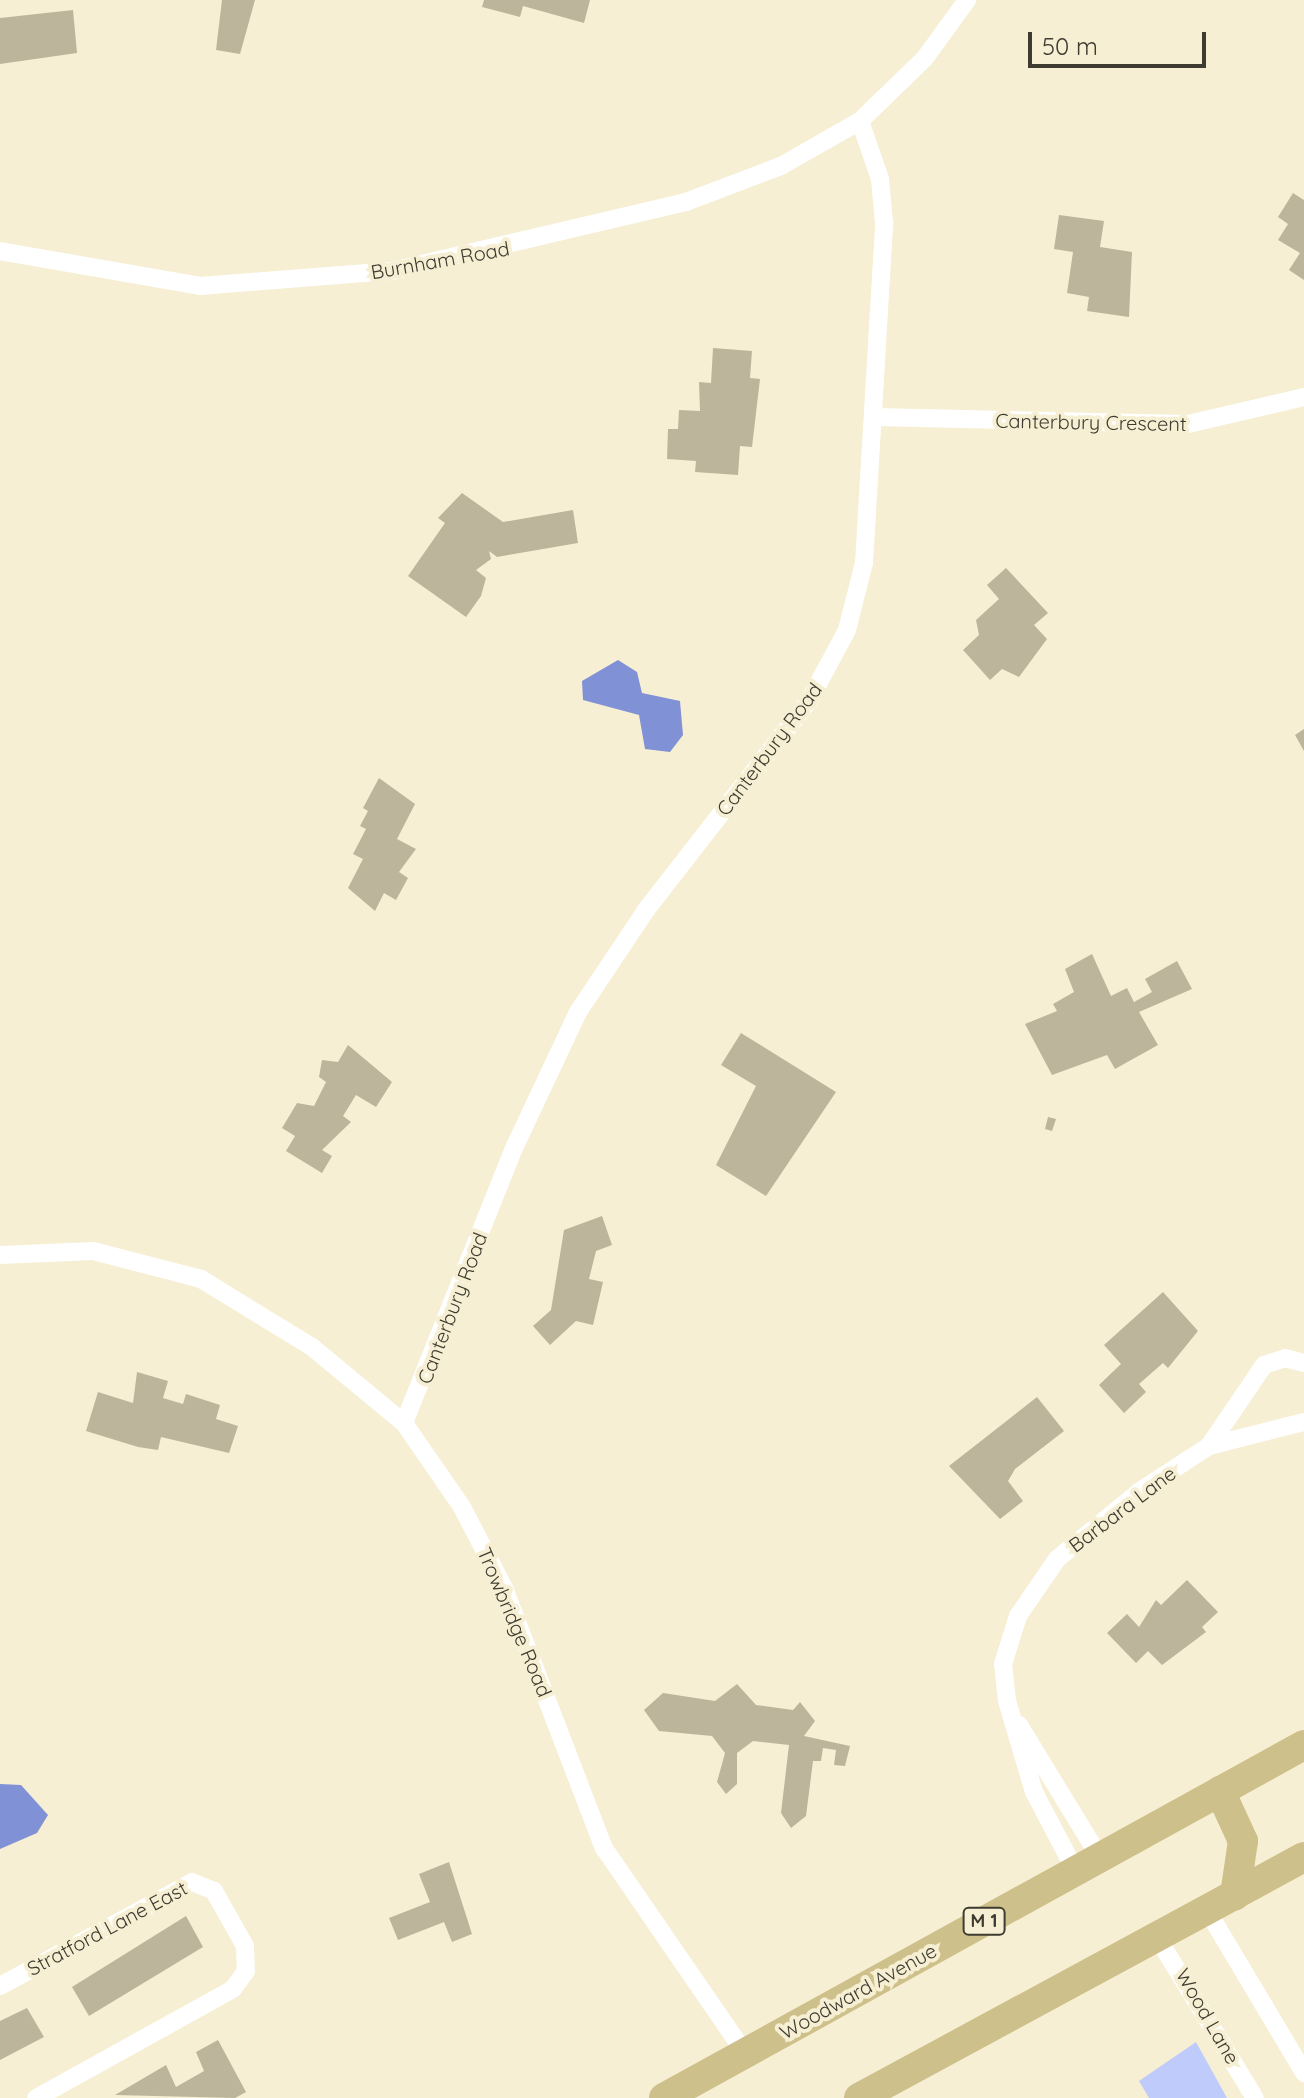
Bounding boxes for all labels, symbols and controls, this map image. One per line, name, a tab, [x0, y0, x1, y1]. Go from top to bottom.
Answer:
scale bar	[1032, 16, 1210, 66]
text: 50 m	[1042, 31, 1098, 61]
street label: Burnham Road	[369, 236, 511, 284]
street label: Canterbury Crescent	[995, 408, 1187, 436]
street label: Canterbury Road	[711, 678, 827, 820]
street label: Canterbury Road	[412, 1229, 492, 1387]
street label: Barbara Lane	[1064, 1461, 1180, 1557]
street label: Trowbridge Road	[473, 1544, 557, 1700]
street label: Stratford Lane East	[23, 1876, 191, 1980]
road number: M 1	[962, 1907, 1006, 1935]
street label: Woodward Avenue	[775, 1938, 941, 2044]
street label: Wood Lane	[1171, 1964, 1245, 2068]

